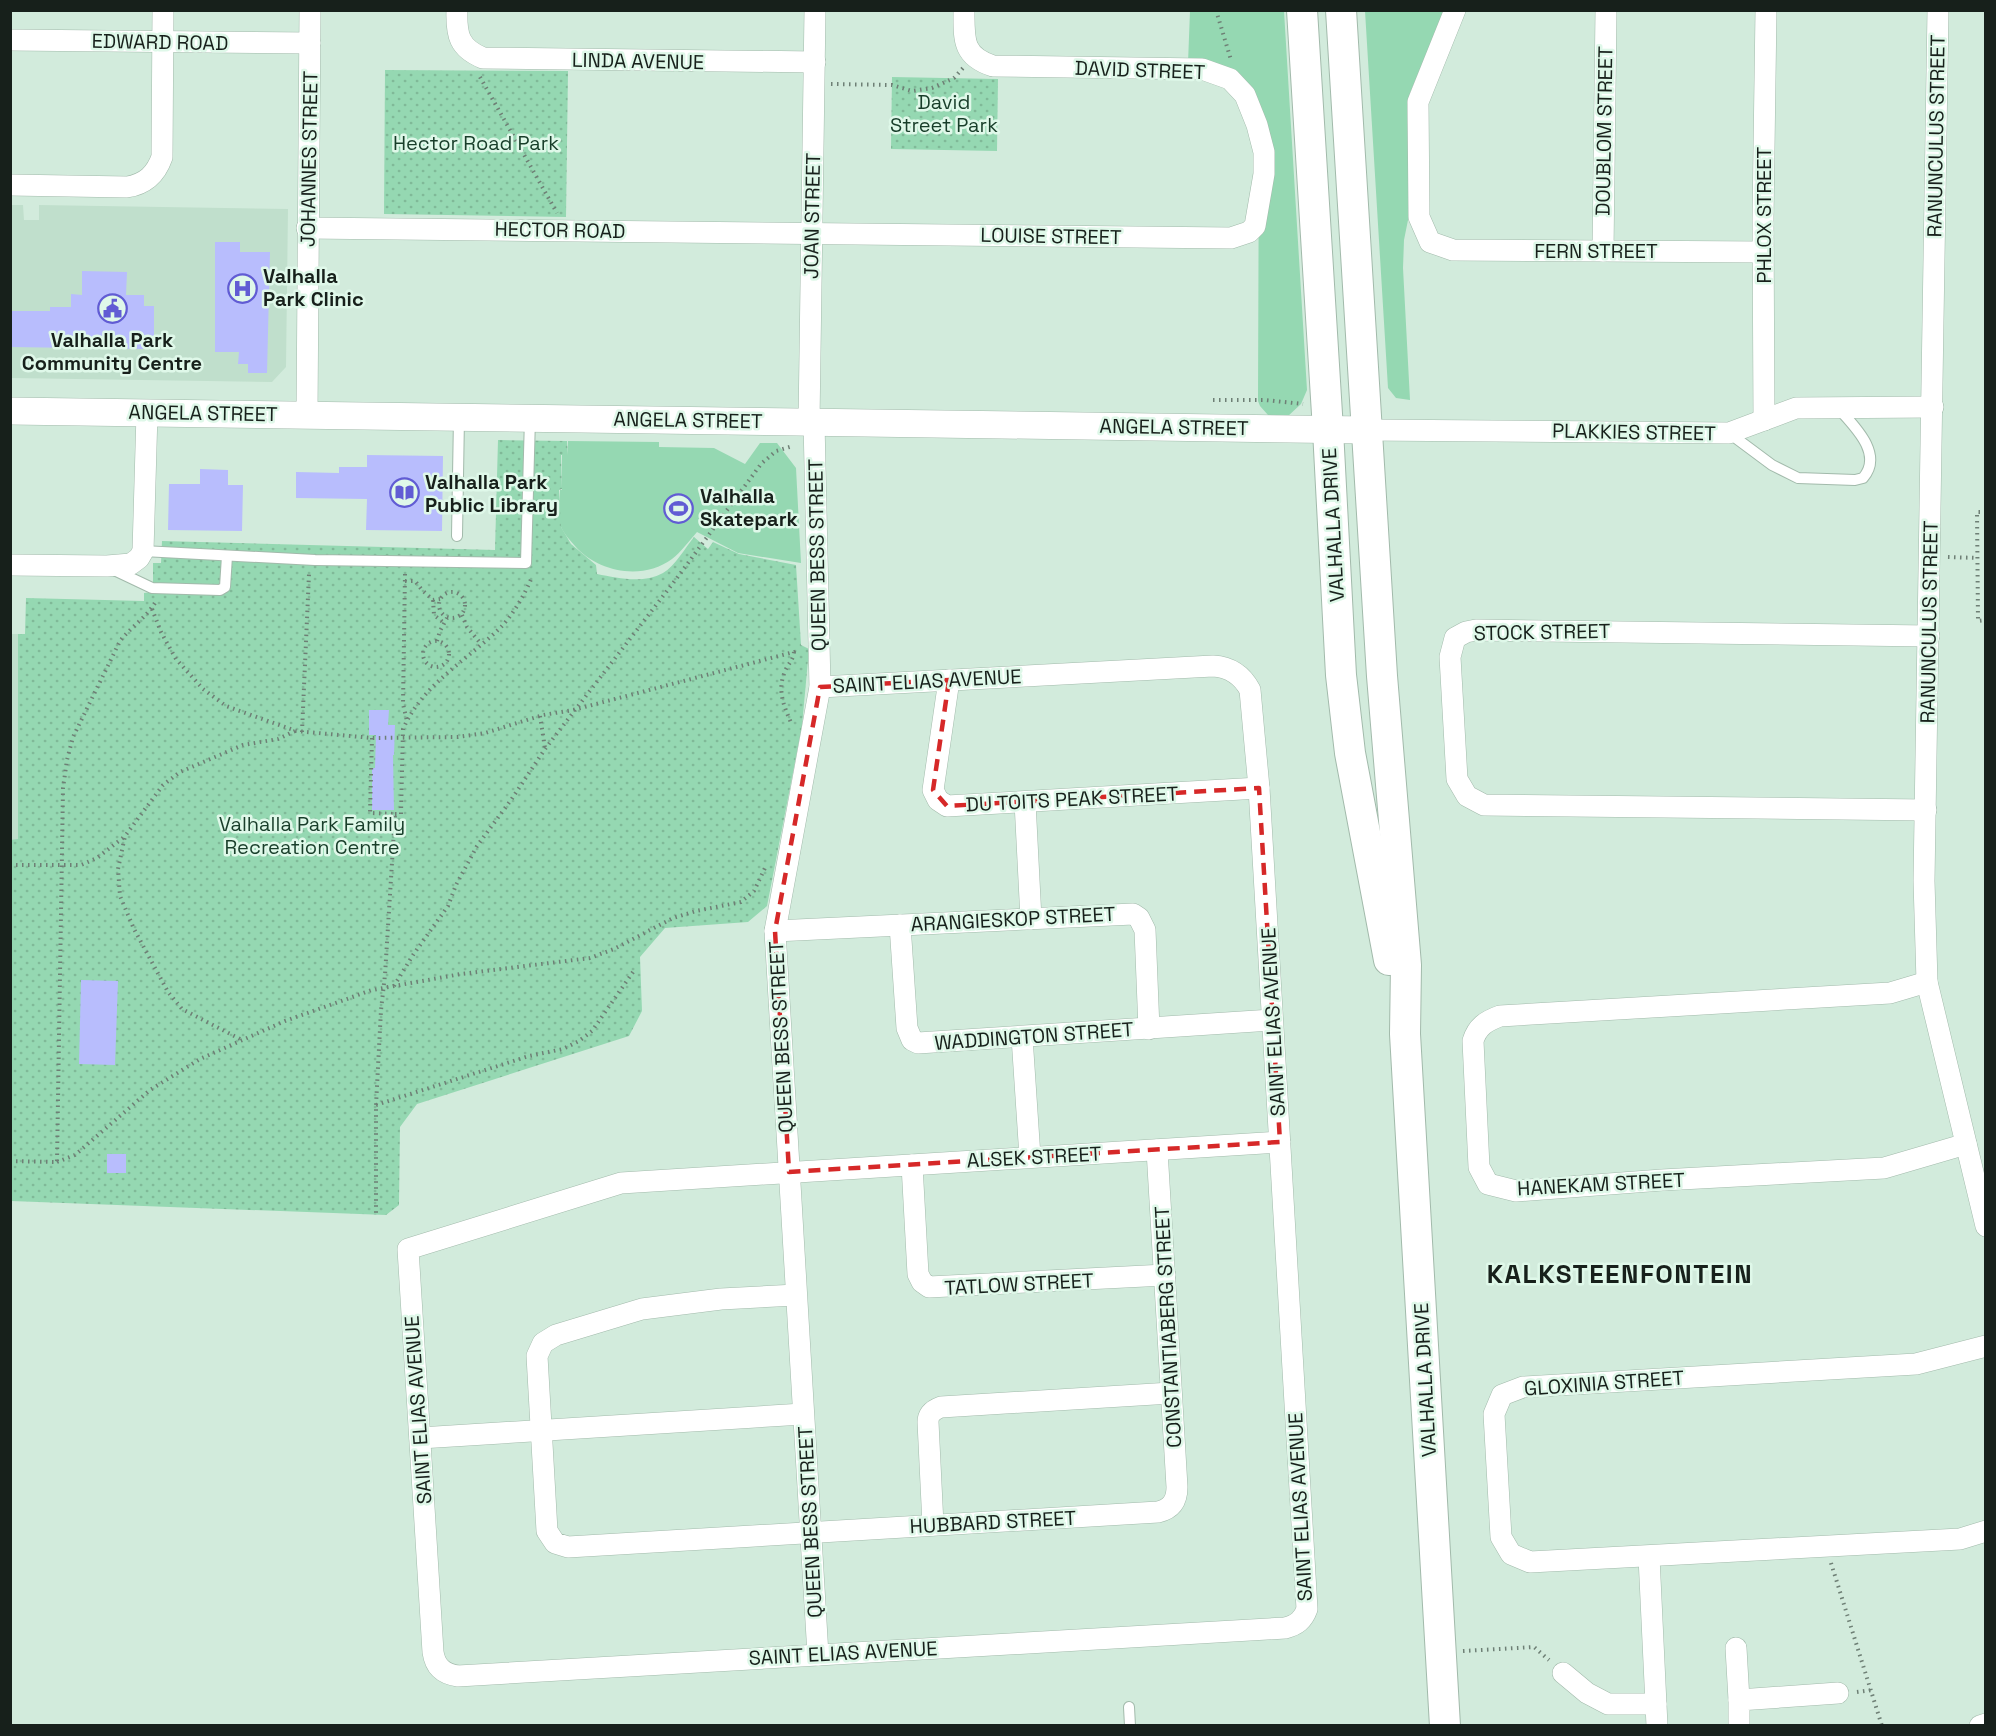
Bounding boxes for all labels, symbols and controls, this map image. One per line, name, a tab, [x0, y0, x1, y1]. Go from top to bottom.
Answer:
street label: EDWARD ROAD	[91, 28, 229, 56]
street label: RANUNCULUS STREET	[1921, 34, 1951, 238]
street label: DOUBLOM STREET	[1590, 46, 1618, 216]
street label: LINDA AVENUE	[572, 47, 704, 75]
street label: DAVID STREET	[1074, 55, 1206, 85]
street label: JOHANNES STREET	[294, 70, 324, 247]
park label: David Street Park	[890, 89, 998, 138]
park label: Hector Road Park	[393, 130, 559, 156]
street label: PHLOX STREET	[1751, 146, 1777, 283]
street label: JOAN STREET	[798, 152, 826, 279]
street label: HECTOR ROAD	[494, 216, 626, 244]
street label: LOUISE STREET	[980, 222, 1122, 250]
street label: FERN STREET	[1534, 238, 1658, 264]
place label: Valhalla Park Clinic	[263, 263, 364, 312]
hospital icon: Valhalla Park Clinic	[226, 272, 258, 304]
public building icon: Valhalla Park Community Centre	[96, 293, 128, 325]
place label: Valhalla Park Community Centre	[22, 327, 202, 376]
street label: ANGELA STREET	[128, 399, 278, 427]
street label: ANGELA STREET	[613, 406, 763, 434]
street label: ANGELA STREET	[1099, 413, 1249, 441]
street label: PLAKKIES STREET	[1552, 418, 1716, 446]
street label: VALHALLA DRIVE	[1316, 447, 1350, 603]
street label: QUEEN BESS STREET	[802, 459, 832, 651]
place label: Valhalla Park Public Library	[425, 469, 558, 518]
library icon: Valhalla Park Public Library	[388, 477, 420, 509]
place label: Valhalla Skatepark	[700, 483, 798, 532]
sports icon: Valhalla Skatepark	[663, 492, 695, 524]
street label: RANUNCULUS STREET	[1914, 520, 1944, 724]
street label: STOCK STREET	[1473, 618, 1611, 646]
street label: SAINT ELIAS AVENUE	[832, 663, 1022, 699]
street label: DU TOITS PEAK STREET	[965, 780, 1179, 818]
park label: Valhalla Park Family Recreation Centre	[219, 811, 405, 860]
street label: ARANGIESKOP STREET	[910, 901, 1116, 937]
street label: SAINT ELIAS AVENUE	[1255, 927, 1291, 1117]
street label: QUEEN BESS STREET	[763, 940, 799, 1134]
street label: WADDINGTON STREET	[933, 1016, 1135, 1056]
street label: ALSEK STREET	[966, 1140, 1102, 1174]
street label: HANEKAM STREET	[1517, 1167, 1686, 1201]
street label: CONSTANTIABERG STREET	[1149, 1205, 1187, 1449]
district label: KALKSTEENFONTEIN	[1487, 1257, 1753, 1291]
street label: TATLOW STREET	[944, 1267, 1095, 1301]
street label: VALHALLA DRIVE	[1408, 1302, 1442, 1458]
street label: SAINT ELIAS AVENUE	[398, 1315, 438, 1505]
street label: GLOXINIA STREET	[1523, 1364, 1685, 1402]
street label: SAINT ELIAS AVENUE	[1282, 1412, 1318, 1602]
street label: QUEEN BESS STREET	[792, 1425, 828, 1619]
street label: HUBBARD STREET	[909, 1505, 1077, 1539]
street label: SAINT ELIAS AVENUE	[748, 1635, 938, 1671]

